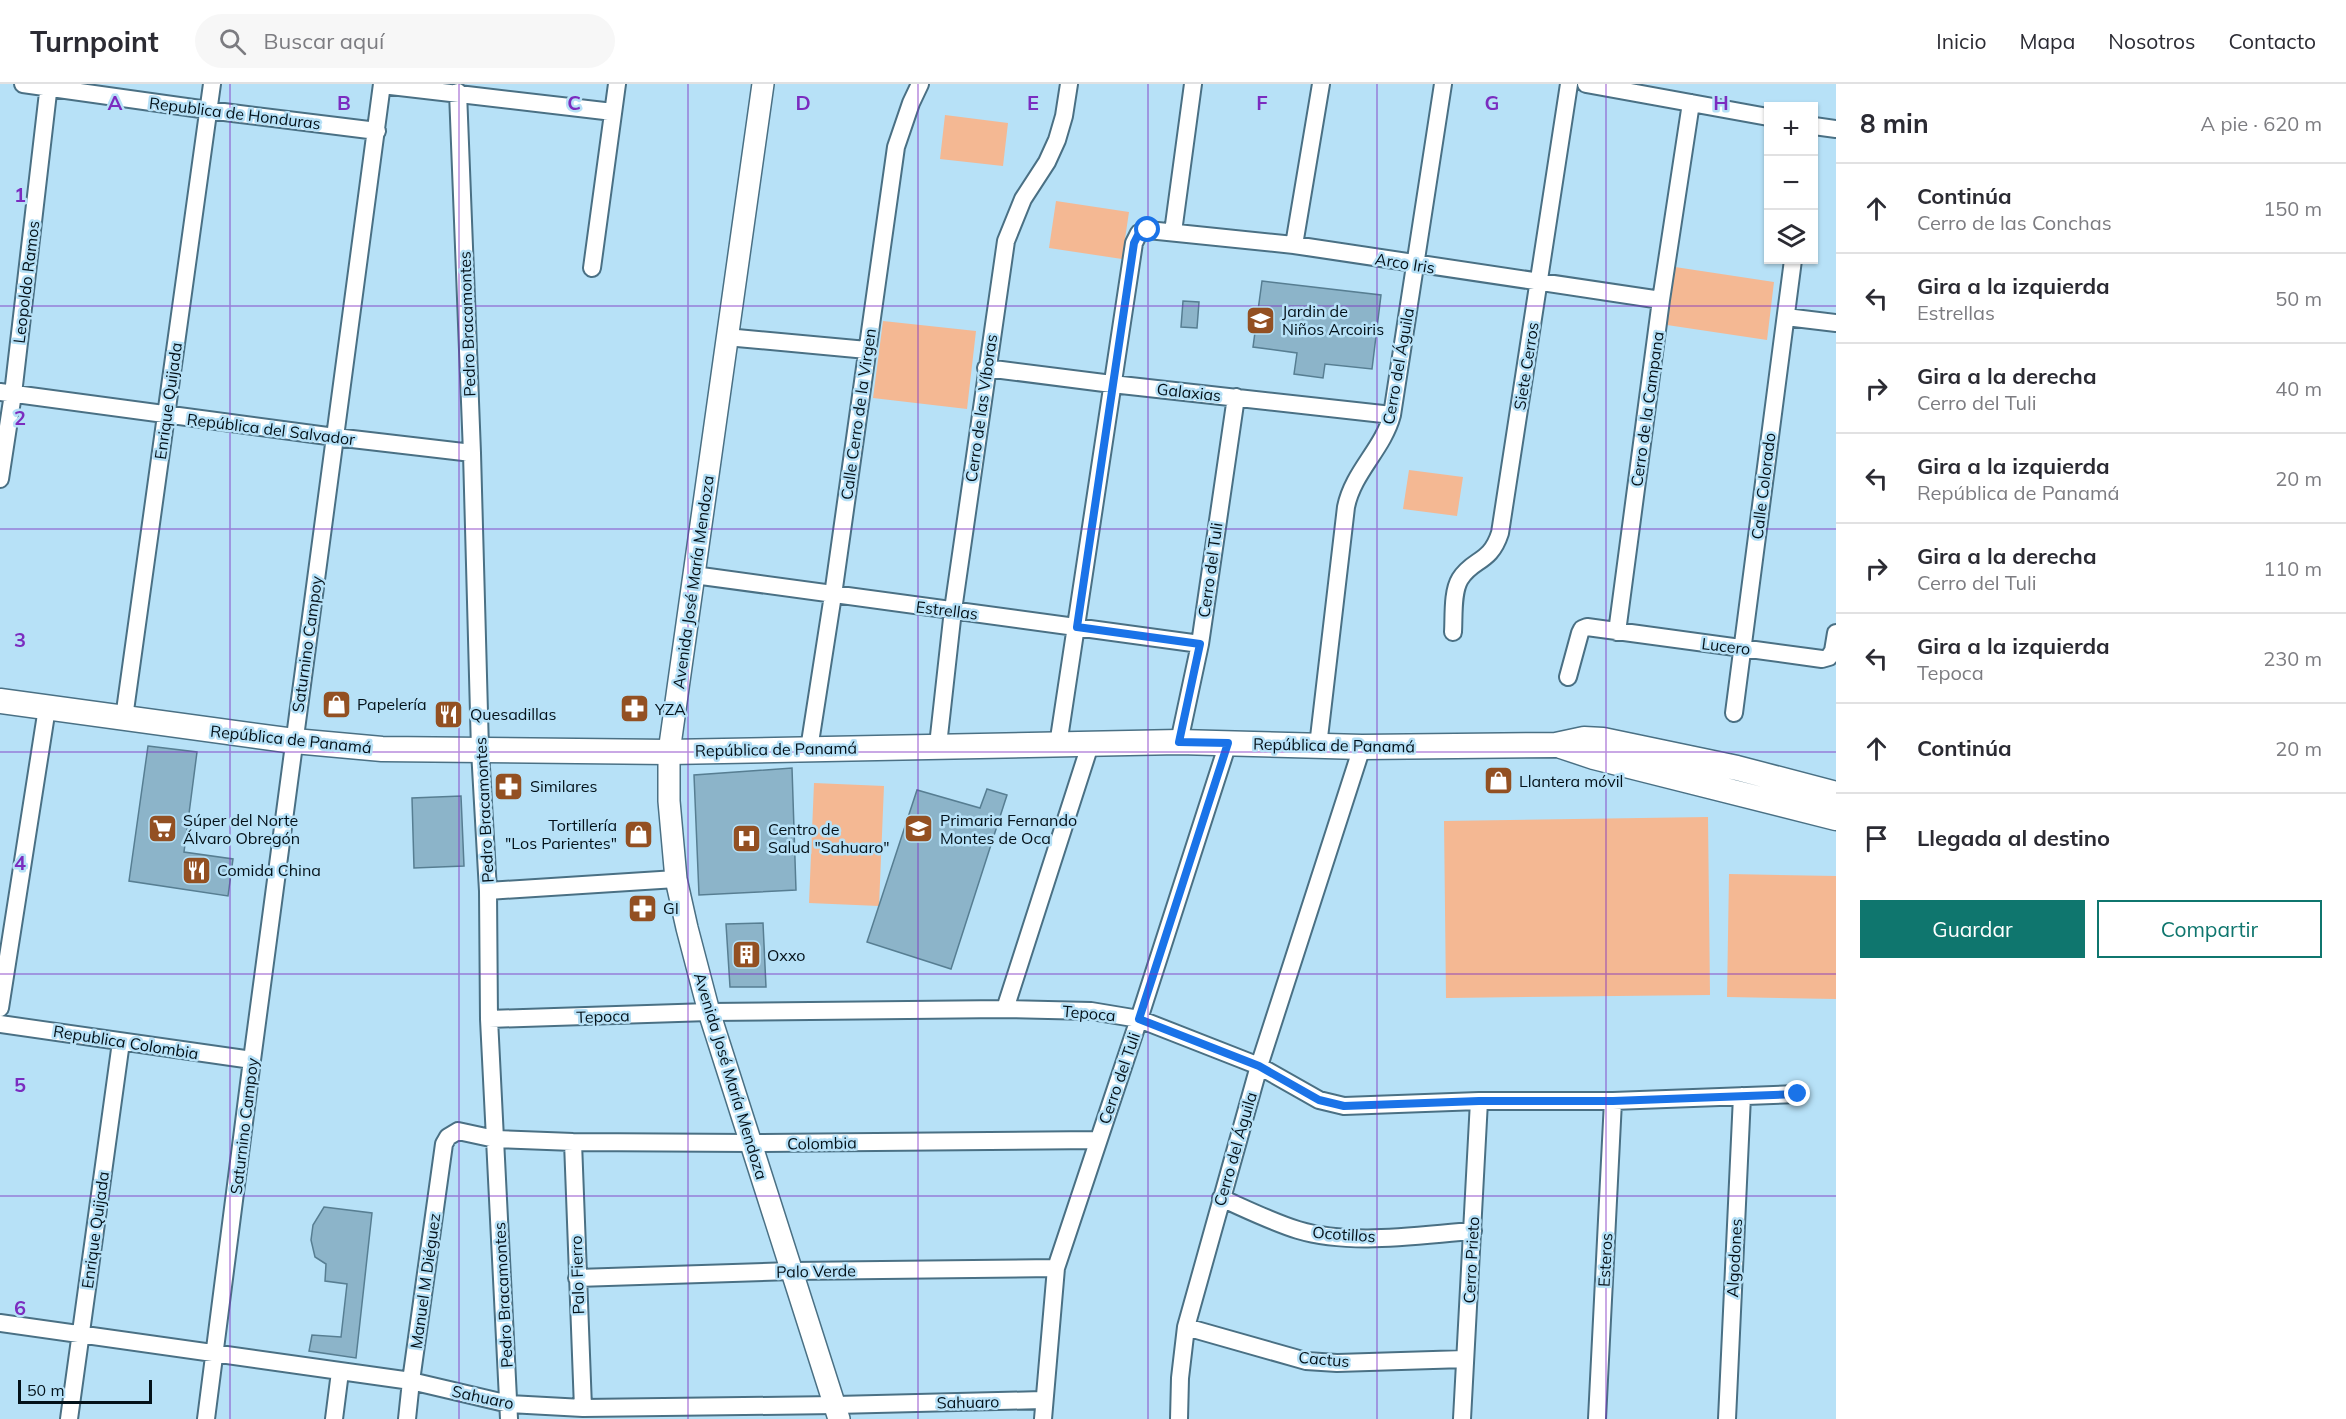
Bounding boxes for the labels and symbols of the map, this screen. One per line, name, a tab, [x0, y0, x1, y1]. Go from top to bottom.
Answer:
text: A	[108, 90, 123, 115]
text: B	[337, 90, 351, 115]
text: C	[567, 90, 581, 115]
text: D	[795, 90, 811, 115]
text: E	[1027, 90, 1039, 115]
text: F	[1256, 90, 1268, 115]
text: G	[1485, 90, 1499, 115]
text: H	[1713, 90, 1729, 115]
street label: Republica de Honduras	[148, 93, 322, 133]
text: 1	[14, 182, 26, 207]
route start	[1134, 216, 1160, 242]
street label: Leopoldo Ramos	[9, 219, 43, 345]
street label: Arco Iris	[1374, 248, 1436, 278]
street label: Pedro Bracamontes	[454, 251, 480, 397]
place label: Jardin de Niños Arcoiris	[1282, 301, 1384, 339]
school or university icon: Jardin de Niños Arcoiris	[1245, 304, 1277, 336]
street label: Cerro del Águila	[1378, 306, 1418, 426]
street label: Siete Cerros	[1509, 321, 1543, 411]
street label: Calle Cerro de la Virgen	[836, 327, 880, 501]
street label: Cerro de la Campana	[1626, 330, 1668, 488]
street label: Cerro de las Víboras	[961, 333, 1001, 483]
street label: Enrique Quijada	[150, 341, 186, 461]
street label: Galaxias	[1156, 379, 1222, 405]
text: 2	[14, 405, 26, 430]
street label: República del Salvador	[186, 409, 356, 449]
street label: Calle Colorado	[1747, 432, 1779, 540]
street label: Avenida José María Mendoza	[668, 474, 718, 690]
street label: Cerro del Tuli	[1193, 521, 1227, 619]
street label: Saturnino Campoy	[288, 574, 327, 713]
street label: Estrellas	[915, 596, 979, 624]
text: 3	[14, 627, 26, 652]
street label: Lucero	[1700, 633, 1752, 659]
shop icon: Papelería	[320, 688, 352, 720]
pharmacy icon: YZA	[618, 693, 650, 725]
place label: Papelería	[357, 694, 427, 714]
restaurant icon: Quesadillas	[433, 698, 465, 730]
place label: YZA	[654, 699, 686, 719]
place label: Quesadillas	[470, 704, 556, 724]
street label: República de Panamá	[209, 721, 373, 757]
street label: República de Panamá	[1253, 734, 1415, 756]
street label: Pedro Bracamontes	[470, 737, 498, 883]
street label: República de Panamá	[695, 738, 857, 760]
shop icon: Llantera móvil	[1482, 765, 1514, 797]
pharmacy icon: Similares	[493, 770, 525, 802]
place label: Llantera móvil	[1519, 771, 1623, 791]
place label: Similares	[530, 776, 597, 796]
place label: Súper del Norte Álvaro Obregón	[183, 810, 300, 848]
place label: Primaria Fernando Montes de Oca	[940, 810, 1077, 848]
supermarket icon: Súper del Norte Álvaro Obregón	[146, 813, 178, 845]
school or university icon: Primaria Fernando Montes de Oca	[903, 813, 935, 845]
place label: Tortillería "Los Parientes"	[505, 815, 617, 853]
shop icon: Tortillería "Los Parientes"	[622, 818, 654, 850]
place label: Centro de Salud "Sahuaro"	[768, 819, 890, 857]
hospital icon: Centro de Salud "Sahuaro"	[731, 822, 763, 854]
text: 4	[14, 850, 26, 875]
restaurant icon: Comida China	[180, 854, 212, 886]
place label: Comida China	[217, 860, 321, 880]
pharmacy icon: GI	[626, 892, 658, 924]
place label: GI	[663, 898, 679, 918]
building icon: Oxxo	[730, 939, 762, 971]
place label: Oxxo	[767, 945, 805, 965]
street label: Avenida José María Mendoza	[690, 970, 772, 1182]
street label: Tepoca	[1062, 1001, 1116, 1025]
street label: Tepoca	[576, 1005, 630, 1027]
street label: Republica Colombia	[52, 1021, 200, 1063]
street label: Cerro del Tuli	[1094, 1030, 1144, 1126]
street label: Saturnino Campoy	[226, 1056, 262, 1195]
text: 5	[14, 1072, 26, 1097]
route end	[1784, 1080, 1810, 1106]
street label: Cerro del Águila	[1209, 1090, 1261, 1208]
street label: Colombia	[787, 1132, 857, 1154]
street label: Enrique Quijada	[77, 1170, 113, 1290]
street label: Manuel M Diéguez	[406, 1212, 444, 1350]
street label: Cerro Prieto	[1459, 1216, 1483, 1304]
street label: Algodones	[1722, 1218, 1746, 1298]
street label: Pedro Bracamontes	[489, 1222, 517, 1368]
street label: Ocotillos	[1312, 1222, 1376, 1246]
street label: Esteros	[1594, 1232, 1616, 1288]
street label: Palo Fierro	[566, 1235, 588, 1315]
street label: Palo Verde	[776, 1260, 856, 1282]
text: 6	[14, 1295, 26, 1320]
street label: Cactus	[1298, 1347, 1350, 1371]
scale bar	[18, 1377, 152, 1404]
street label: Sahuaro	[450, 1381, 516, 1413]
street label: Sahuaro	[937, 1391, 999, 1413]

